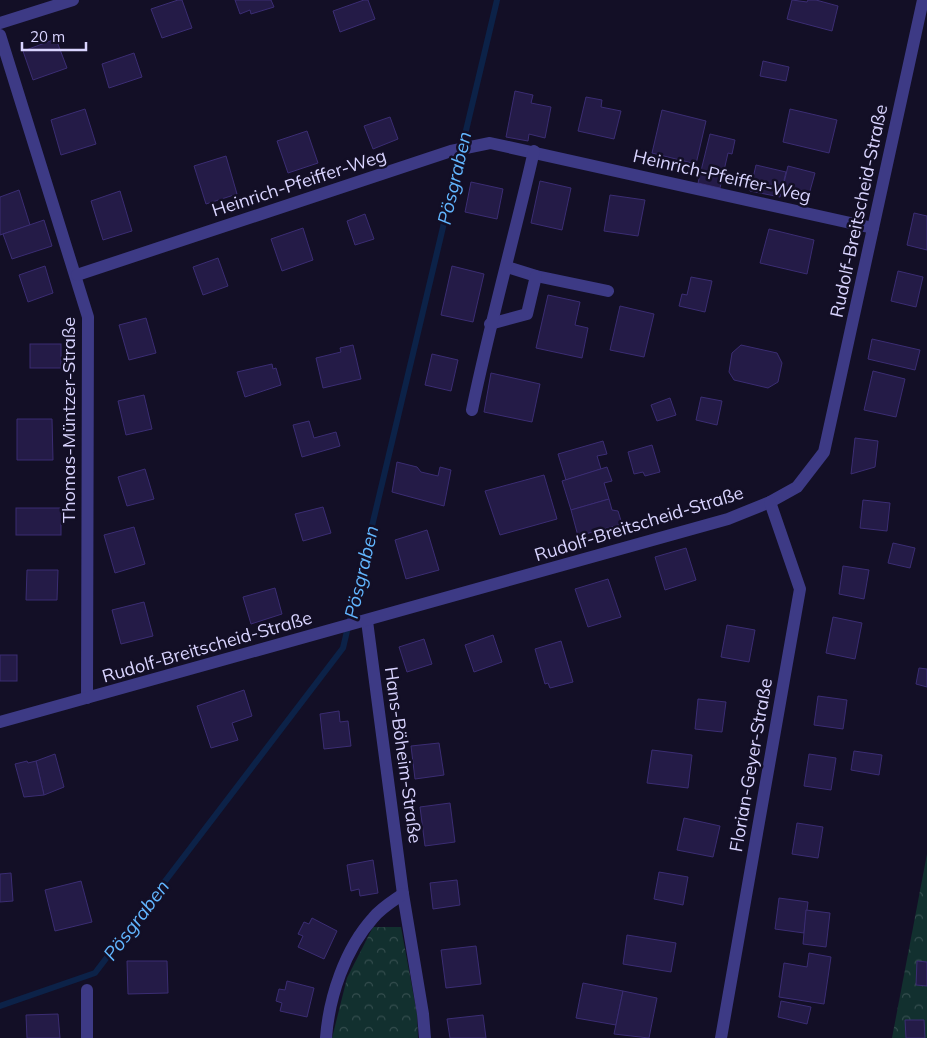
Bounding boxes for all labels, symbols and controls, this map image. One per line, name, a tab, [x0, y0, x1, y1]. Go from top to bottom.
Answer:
scale bar	[22, 20, 86, 52]
text: 20 m	[30, 27, 65, 46]
street label: Rudolf-Breitscheid-Straße	[825, 102, 892, 320]
water label: Pösgraben	[432, 129, 476, 227]
street label: Heinrich-Pfeiffer-Weg	[209, 143, 389, 222]
street label: Heinrich-Pfeiffer-Weg	[631, 144, 813, 207]
street label: Thomas-Müntzer-Straße	[57, 317, 80, 523]
street label: Rudolf-Breitscheid-Straße	[532, 481, 746, 566]
water label: Pösgraben	[339, 523, 383, 621]
street label: Rudolf-Breitscheid-Straße	[99, 606, 315, 688]
street label: Hans-Böheim-Straße	[380, 665, 427, 845]
street label: Florian-Geyer-Straße	[724, 676, 777, 854]
water label: Pösgraben	[98, 875, 174, 965]

